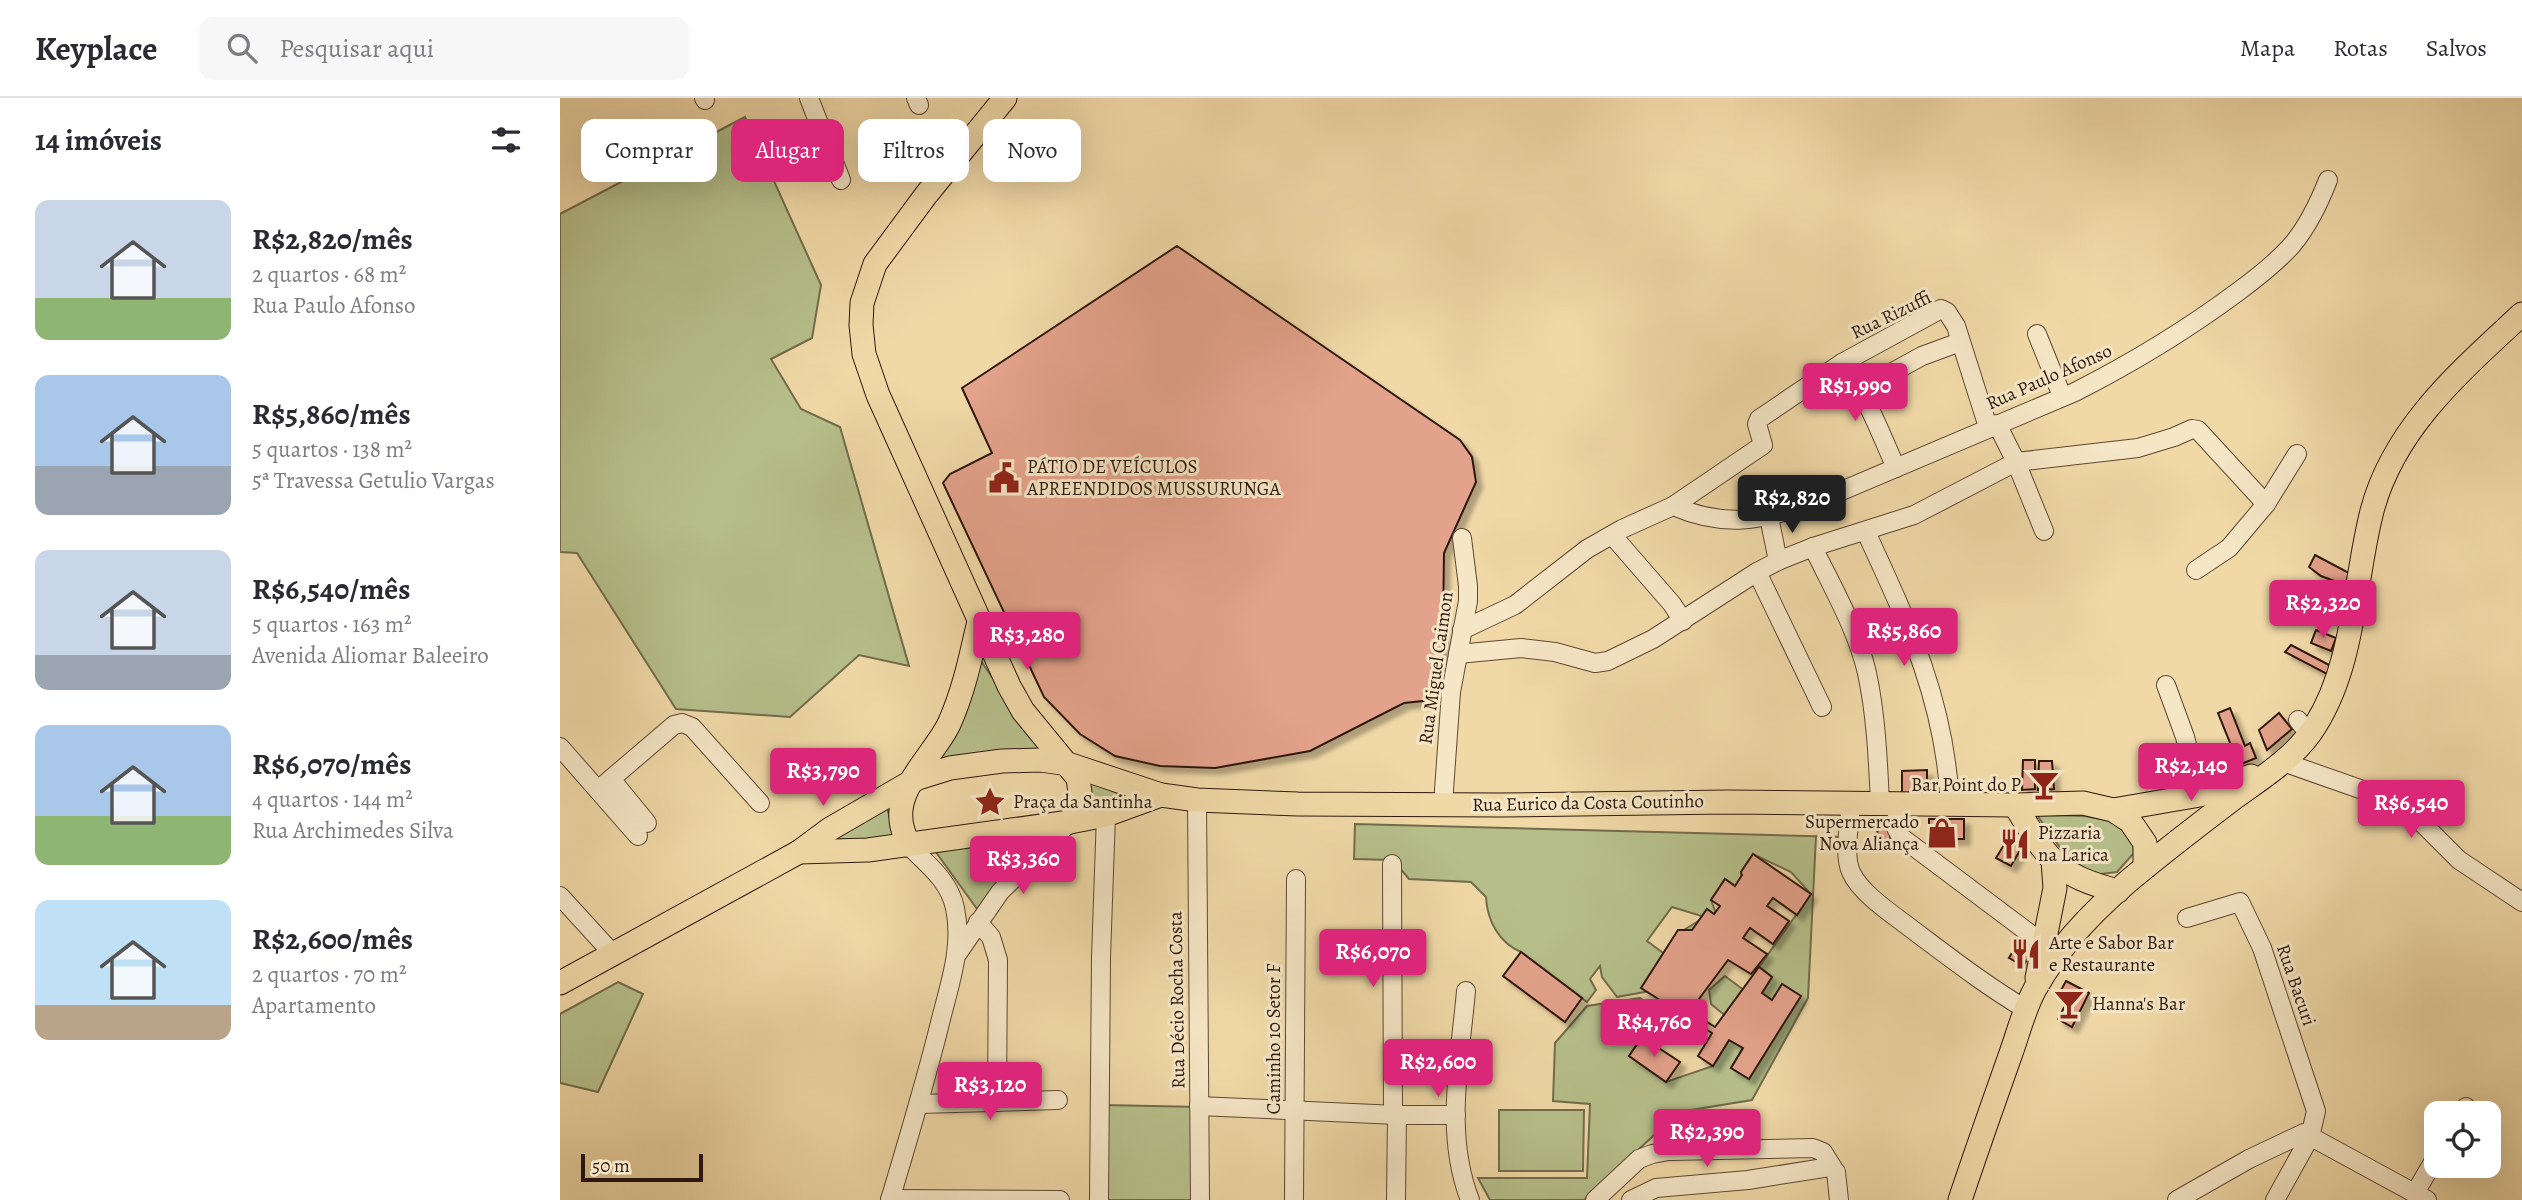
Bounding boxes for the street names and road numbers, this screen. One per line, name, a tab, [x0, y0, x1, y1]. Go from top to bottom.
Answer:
street label: Rua Rizuffi	[1846, 284, 1936, 346]
street label: Rua Paulo Afonso	[1982, 338, 2116, 416]
street label: Rua Miguel Caimon	[1412, 590, 1460, 746]
street label: Rua Eurico da Costa Coutinho	[1472, 788, 1704, 818]
street label: Rua Décio Rocha Costa	[1162, 911, 1192, 1089]
street label: Rua Bacuri	[2270, 941, 2322, 1029]
street label: Caminho 10 Setor F	[1261, 963, 1287, 1114]

